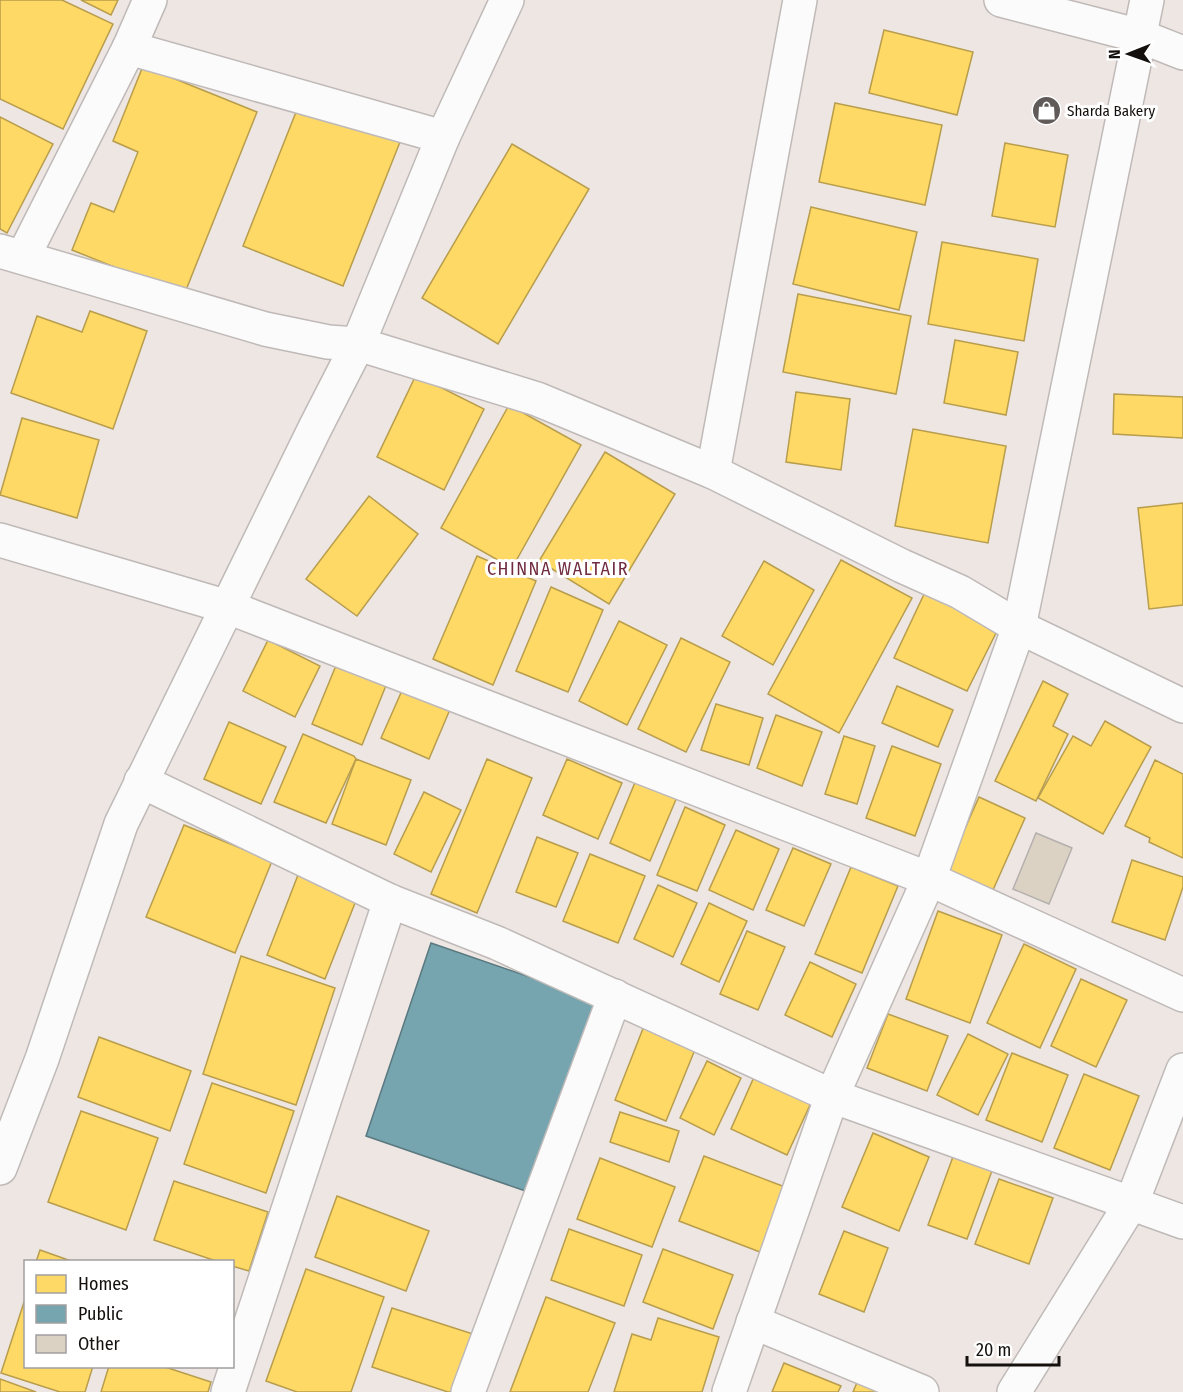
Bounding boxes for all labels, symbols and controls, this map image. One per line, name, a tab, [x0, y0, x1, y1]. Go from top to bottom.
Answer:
north arrow	[1099, 24, 1159, 84]
text: N	[1105, 49, 1124, 59]
shop icon: Sharda Bakery	[1030, 95, 1062, 127]
place label: Sharda Bakery	[1067, 102, 1155, 120]
district label: CHINNA WALTAIR	[487, 558, 629, 580]
legend	[24, 1260, 234, 1368]
text: Homes	[78, 1273, 129, 1295]
text: Public	[78, 1303, 123, 1325]
scale bar	[967, 1329, 1058, 1367]
text: Other	[78, 1333, 121, 1355]
text: 20 m	[976, 1339, 1011, 1361]

